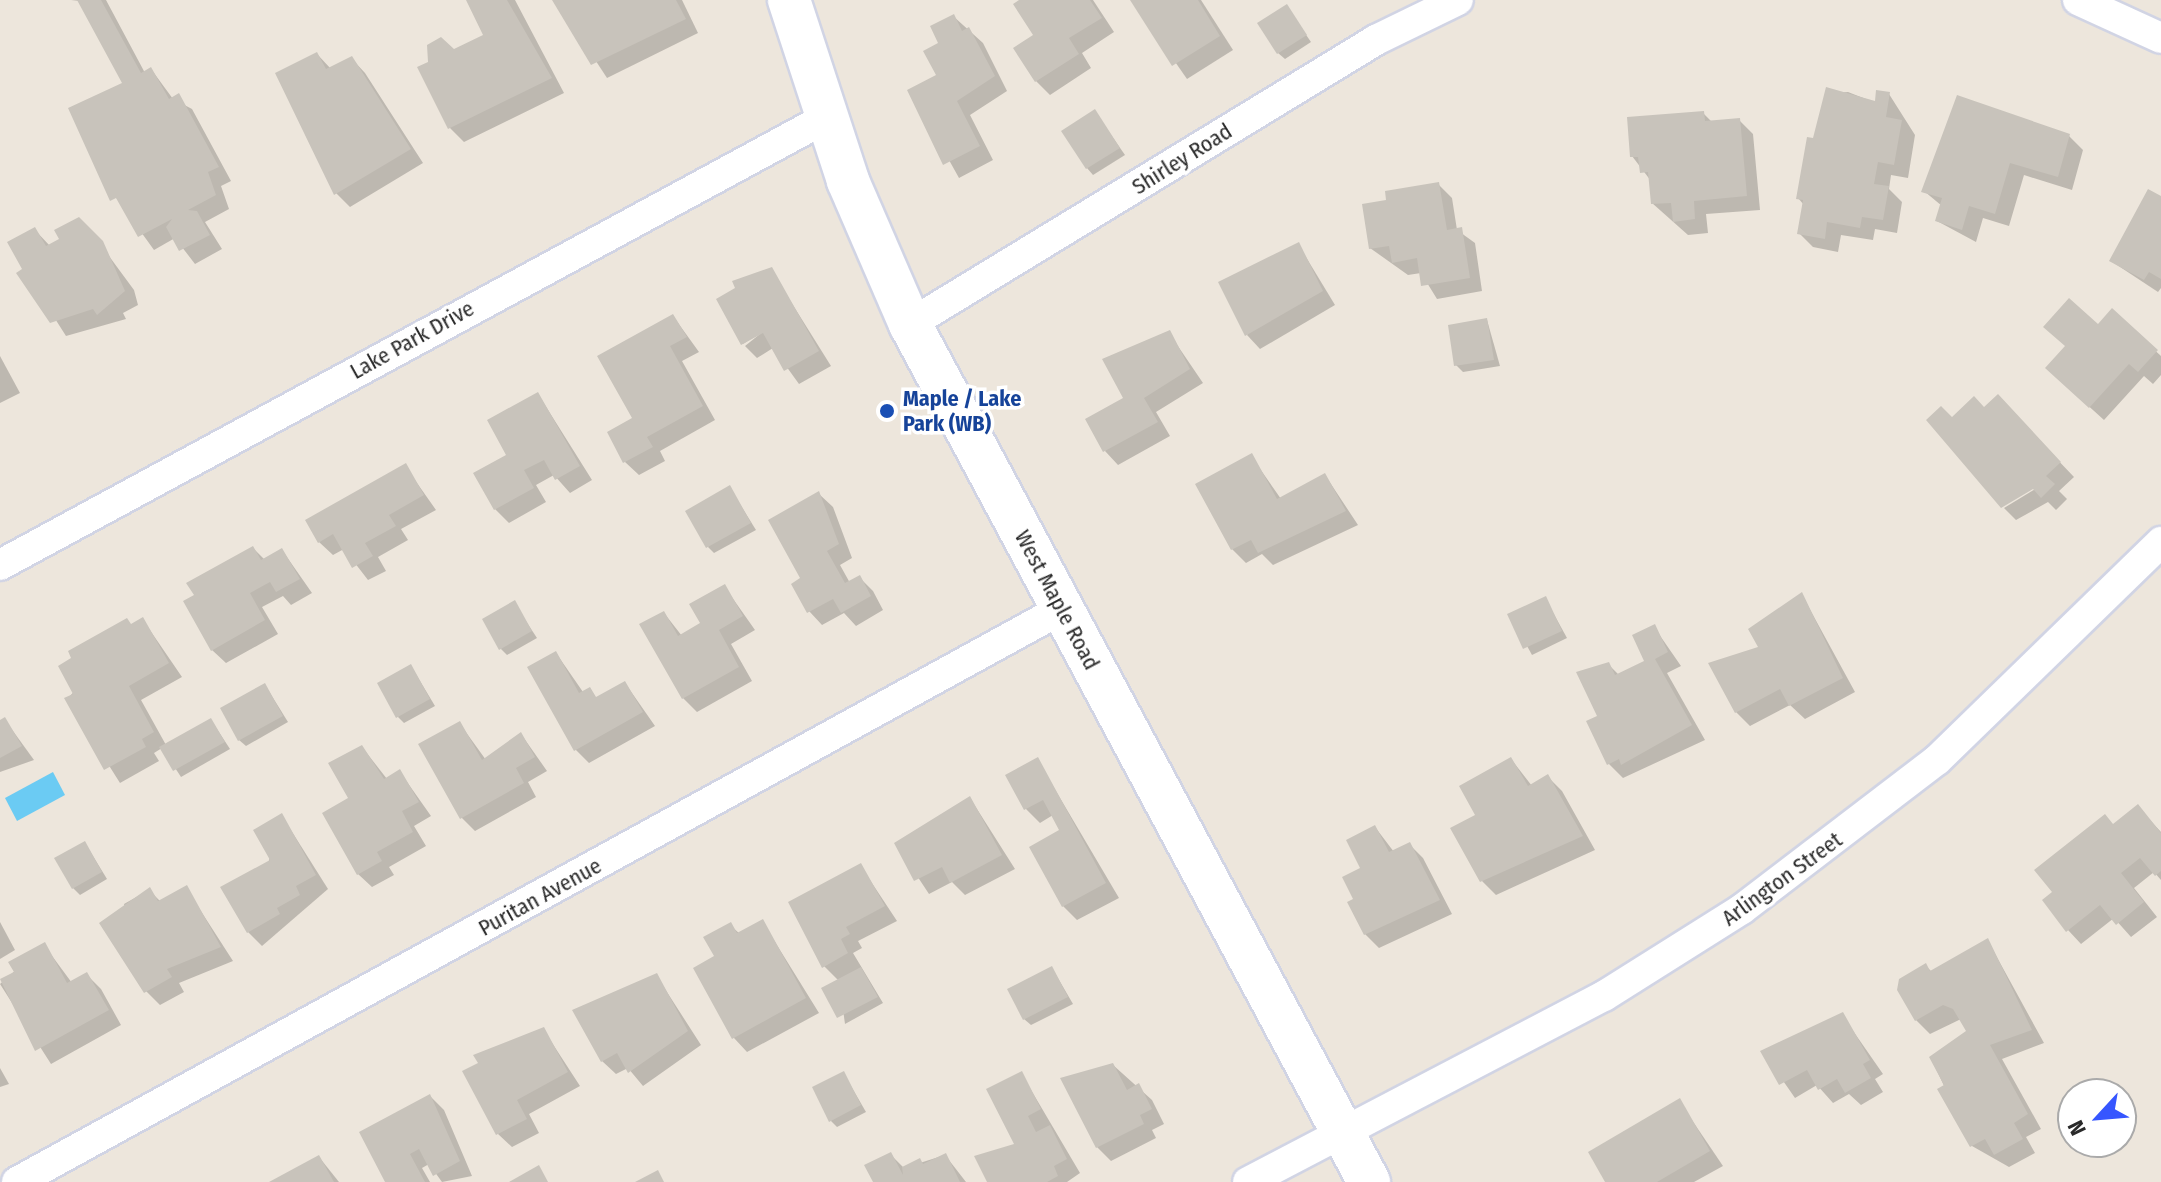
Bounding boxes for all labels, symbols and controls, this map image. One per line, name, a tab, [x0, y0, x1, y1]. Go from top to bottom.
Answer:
street label: Shirley Road	[1127, 118, 1237, 200]
street label: Lake Park Drive	[346, 295, 478, 385]
place label: Maple / Lake Park (WB)	[903, 385, 1021, 436]
marker: Maple / Lake Park (WB)	[878, 402, 896, 420]
street label: West Maple Road	[1009, 526, 1105, 674]
street label: Arlington Street	[1717, 827, 1847, 931]
street label: Puritan Avenue	[474, 852, 606, 942]
north arrow	[2057, 1078, 2137, 1158]
text: N	[2062, 1116, 2092, 1140]

